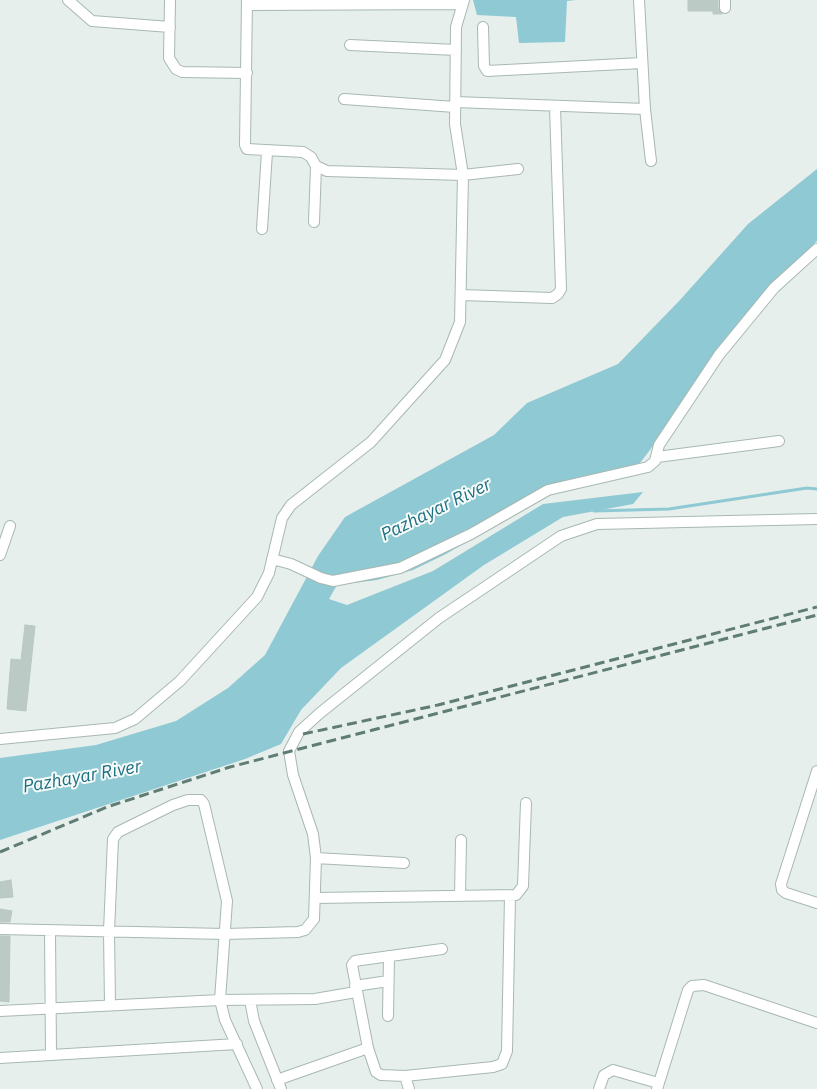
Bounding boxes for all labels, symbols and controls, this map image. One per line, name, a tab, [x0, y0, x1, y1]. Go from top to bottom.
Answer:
water label: Pazhayar River	[377, 474, 495, 546]
water label: Pazhayar River	[21, 756, 143, 798]

